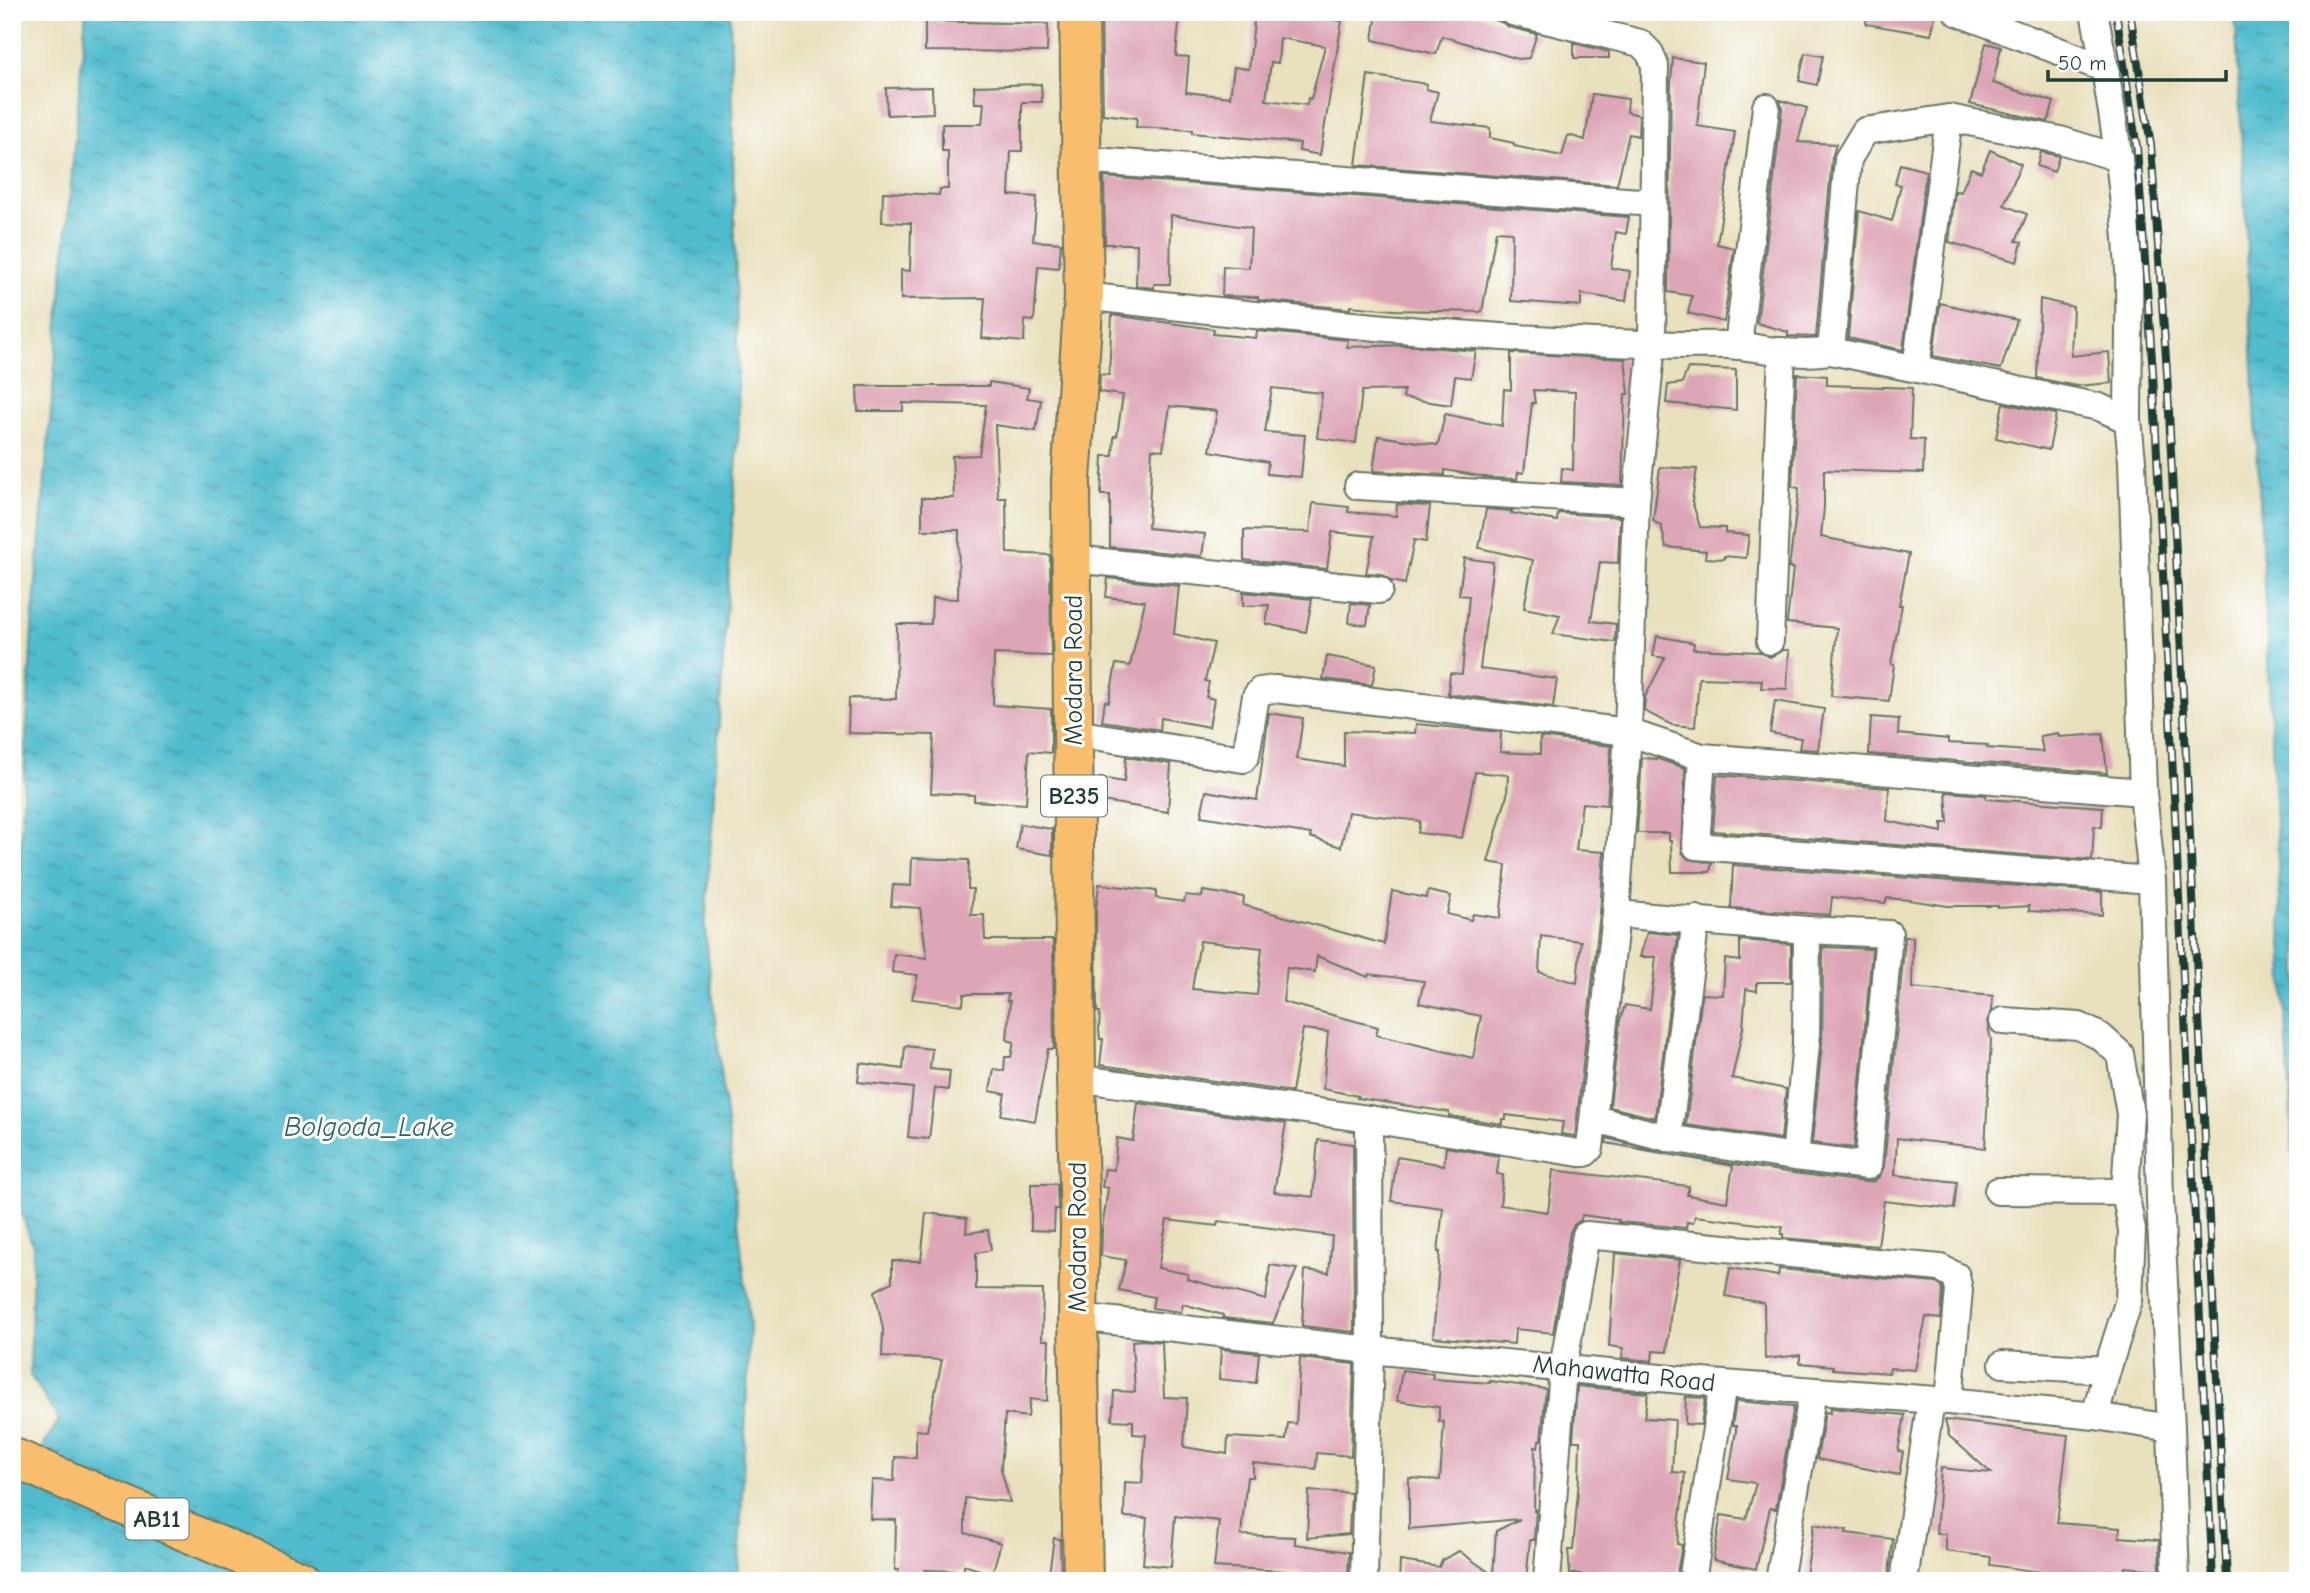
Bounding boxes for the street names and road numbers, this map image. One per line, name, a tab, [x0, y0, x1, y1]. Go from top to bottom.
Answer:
street label: Modara Road	[1059, 595, 1089, 745]
road number: B235	[1041, 776, 1107, 816]
street label: Modara Road	[1063, 1162, 1093, 1312]
street label: Mahawatta Road	[1531, 1349, 1717, 1399]
road number: AB11	[125, 1498, 188, 1540]

